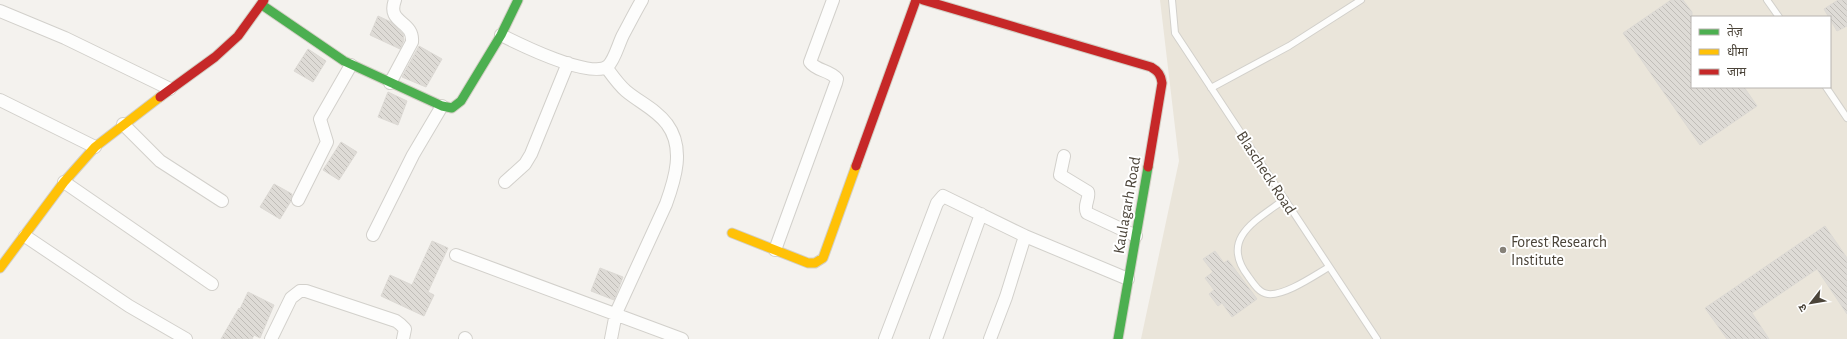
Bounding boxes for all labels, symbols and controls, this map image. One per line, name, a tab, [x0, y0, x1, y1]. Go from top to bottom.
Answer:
legend	[1691, 16, 1831, 88]
text: तेज़	[1727, 24, 1744, 38]
text: धीमा	[1727, 44, 1749, 58]
text: जाम	[1727, 66, 1747, 78]
street label: Blascheck Road	[1233, 128, 1299, 217]
street label: Kaulagarh Road	[1111, 155, 1143, 255]
place label: Forest Research Institute	[1511, 234, 1607, 268]
marker: Forest Research Institute	[1498, 245, 1508, 255]
north arrow	[1791, 283, 1831, 323]
text: उ	[1796, 302, 1809, 313]

